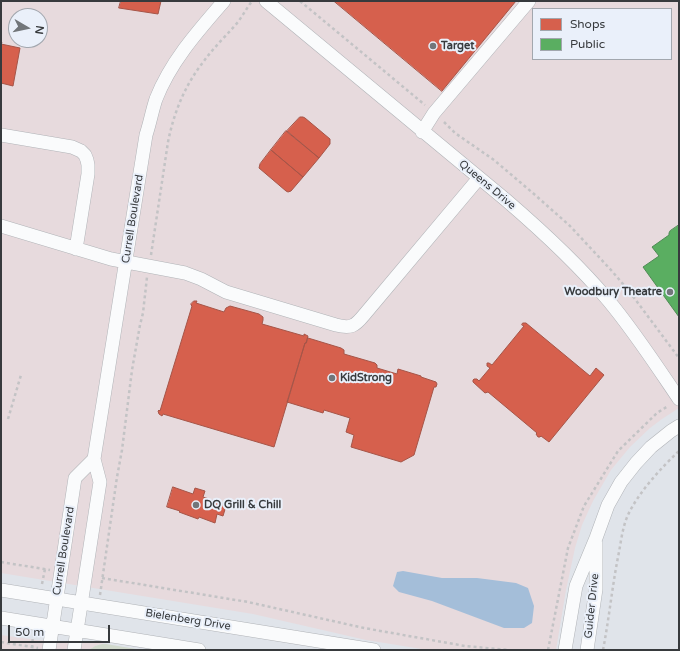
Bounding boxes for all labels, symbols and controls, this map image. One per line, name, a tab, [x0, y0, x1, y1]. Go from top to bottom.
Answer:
north arrow	[8, 8, 48, 48]
legend	[532, 8, 672, 60]
text: Shops	[570, 17, 605, 31]
text: N	[32, 24, 46, 35]
text: Public	[570, 37, 605, 51]
place label: Target	[441, 39, 474, 53]
marker: Target	[428, 41, 438, 51]
street label: Queens Drive	[456, 157, 518, 213]
street label: Currell Boulevard	[119, 174, 147, 264]
place label: Woodbury Theatre	[564, 285, 662, 299]
marker: Woodbury Theatre	[665, 287, 675, 297]
place label: KidStrong	[340, 371, 392, 385]
marker: KidStrong	[327, 373, 337, 383]
place label: DQ Grill & Chill	[204, 498, 281, 512]
marker: DQ Grill & Chill	[191, 500, 201, 510]
street label: Currell Boulevard	[50, 506, 78, 596]
street label: Guider Drive	[582, 573, 602, 639]
street label: Bielenberg Drive	[144, 607, 232, 633]
scale bar	[10, 617, 112, 643]
text: 50 m	[15, 625, 44, 639]

